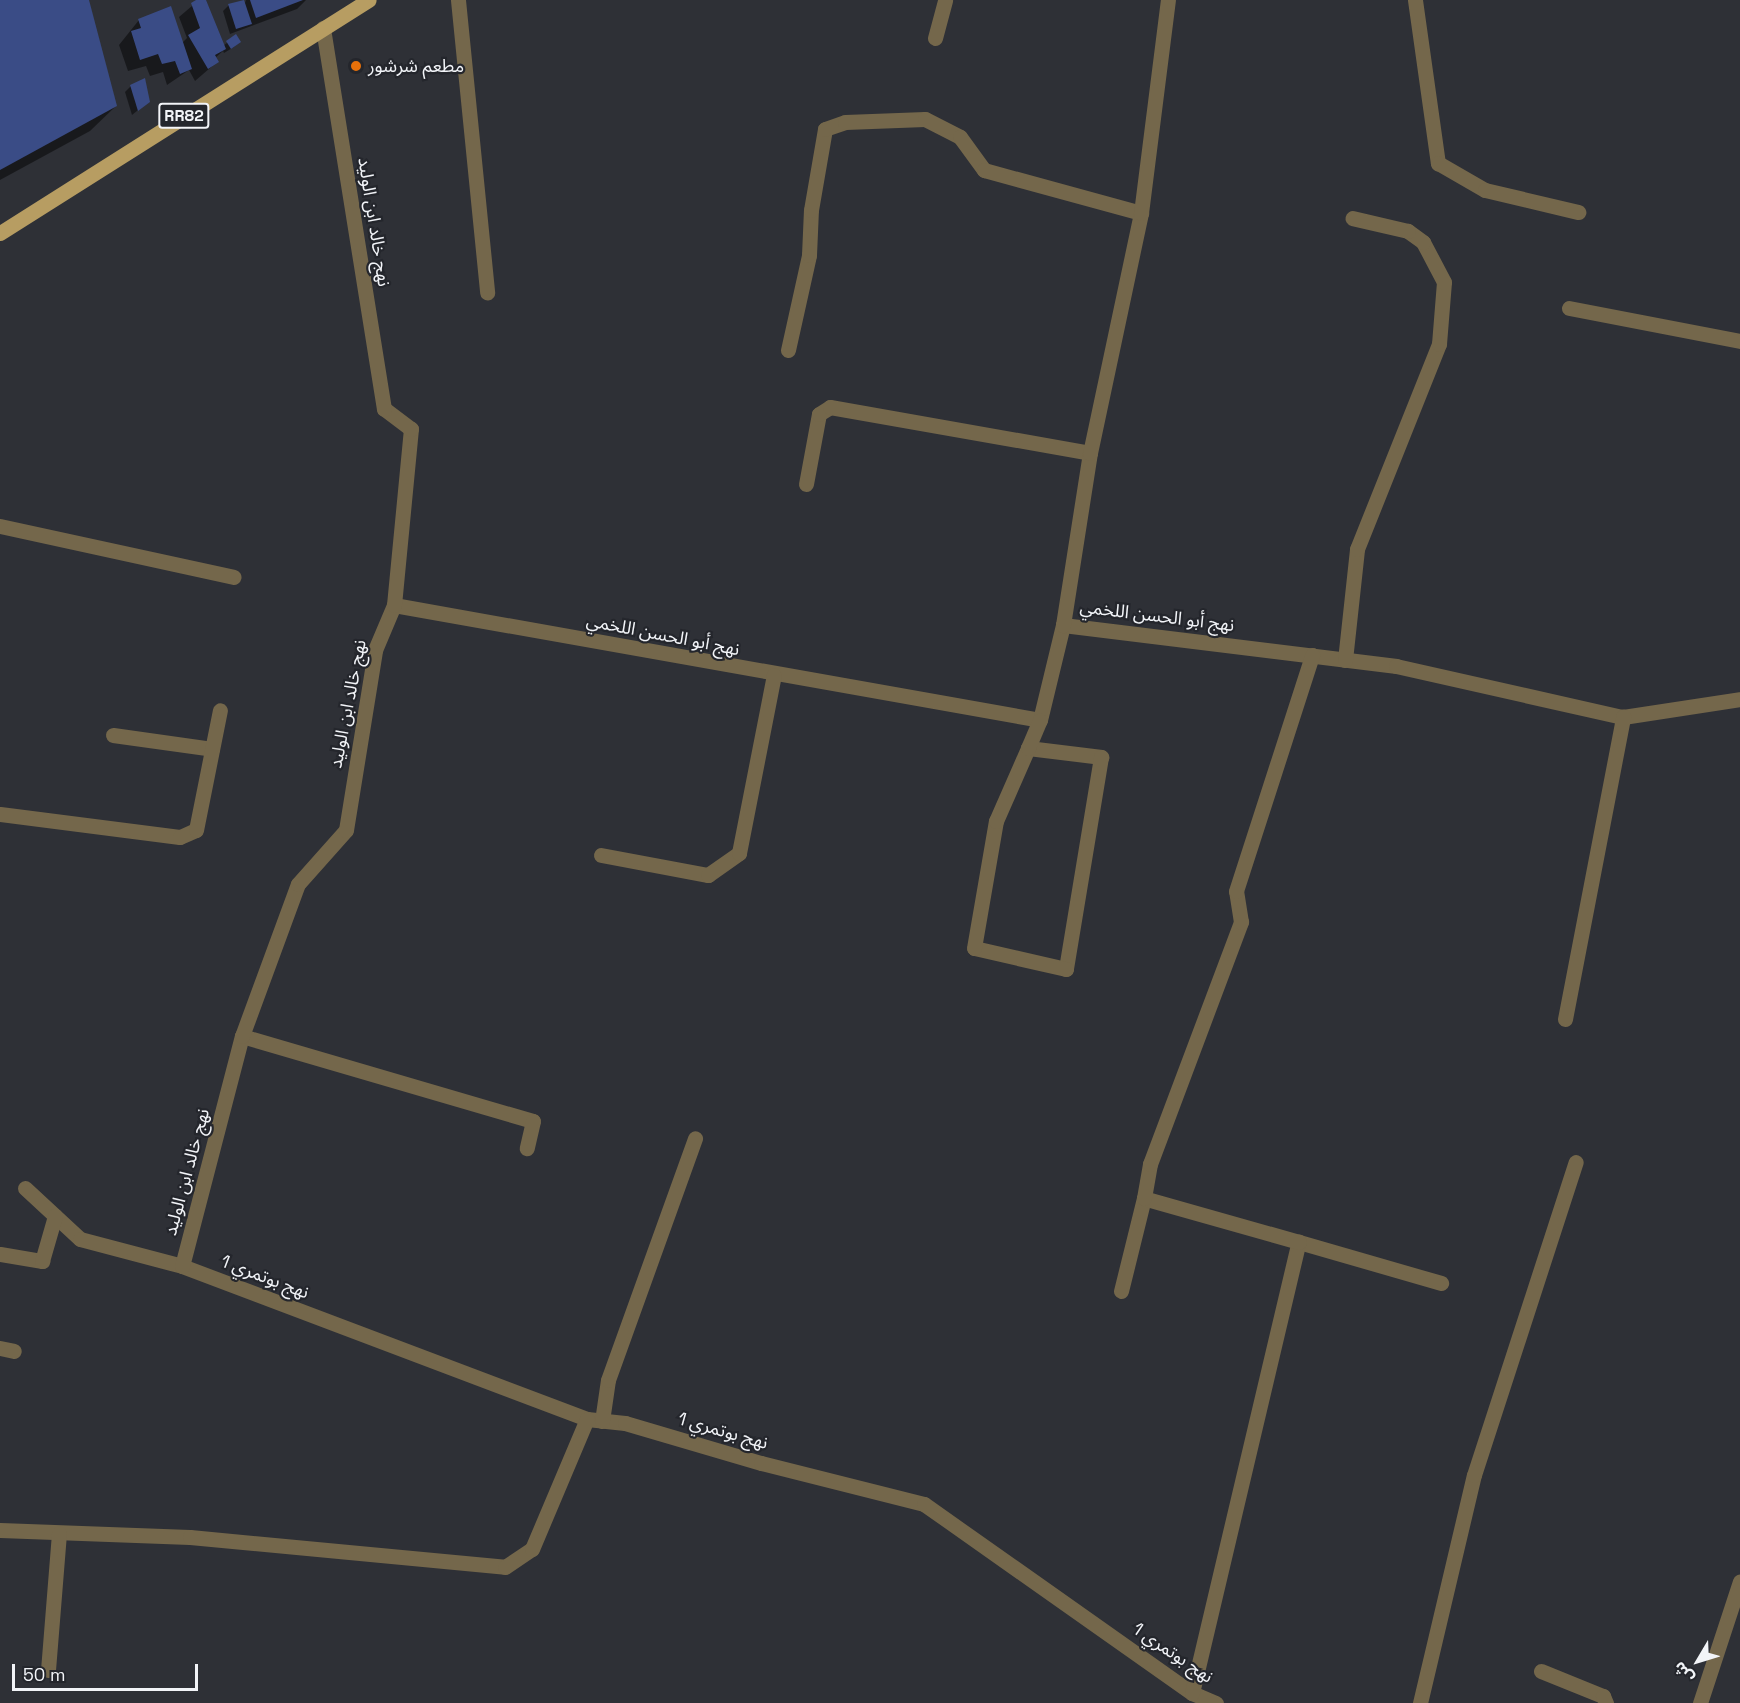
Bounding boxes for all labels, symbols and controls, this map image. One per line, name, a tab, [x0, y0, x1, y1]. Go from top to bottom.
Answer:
place label: مطعم شرشور	[368, 55, 464, 77]
marker: مطعم شرشور	[349, 59, 363, 73]
road number: RR82	[157, 103, 211, 129]
street label: نهج خالد ابن الوليد	[353, 156, 395, 288]
street label: نهج أبو الحسن اللخمي	[1079, 596, 1235, 636]
street label: نهج أبو الحسن اللخمي	[585, 610, 741, 660]
street label: نهج خالد ابن الوليد	[325, 638, 371, 770]
street label: نهج خالد ابن الوليد	[160, 1106, 214, 1238]
street label: نهج بوتمري 1	[218, 1250, 312, 1304]
street label: نهج بوتمري 1	[676, 1408, 770, 1454]
street label: نهج بوتمري 1	[1129, 1618, 1217, 1688]
north arrow	[1668, 1631, 1728, 1691]
scale bar	[15, 1652, 201, 1690]
text: ش	[1668, 1657, 1698, 1687]
text: 50 m	[23, 1663, 65, 1686]

